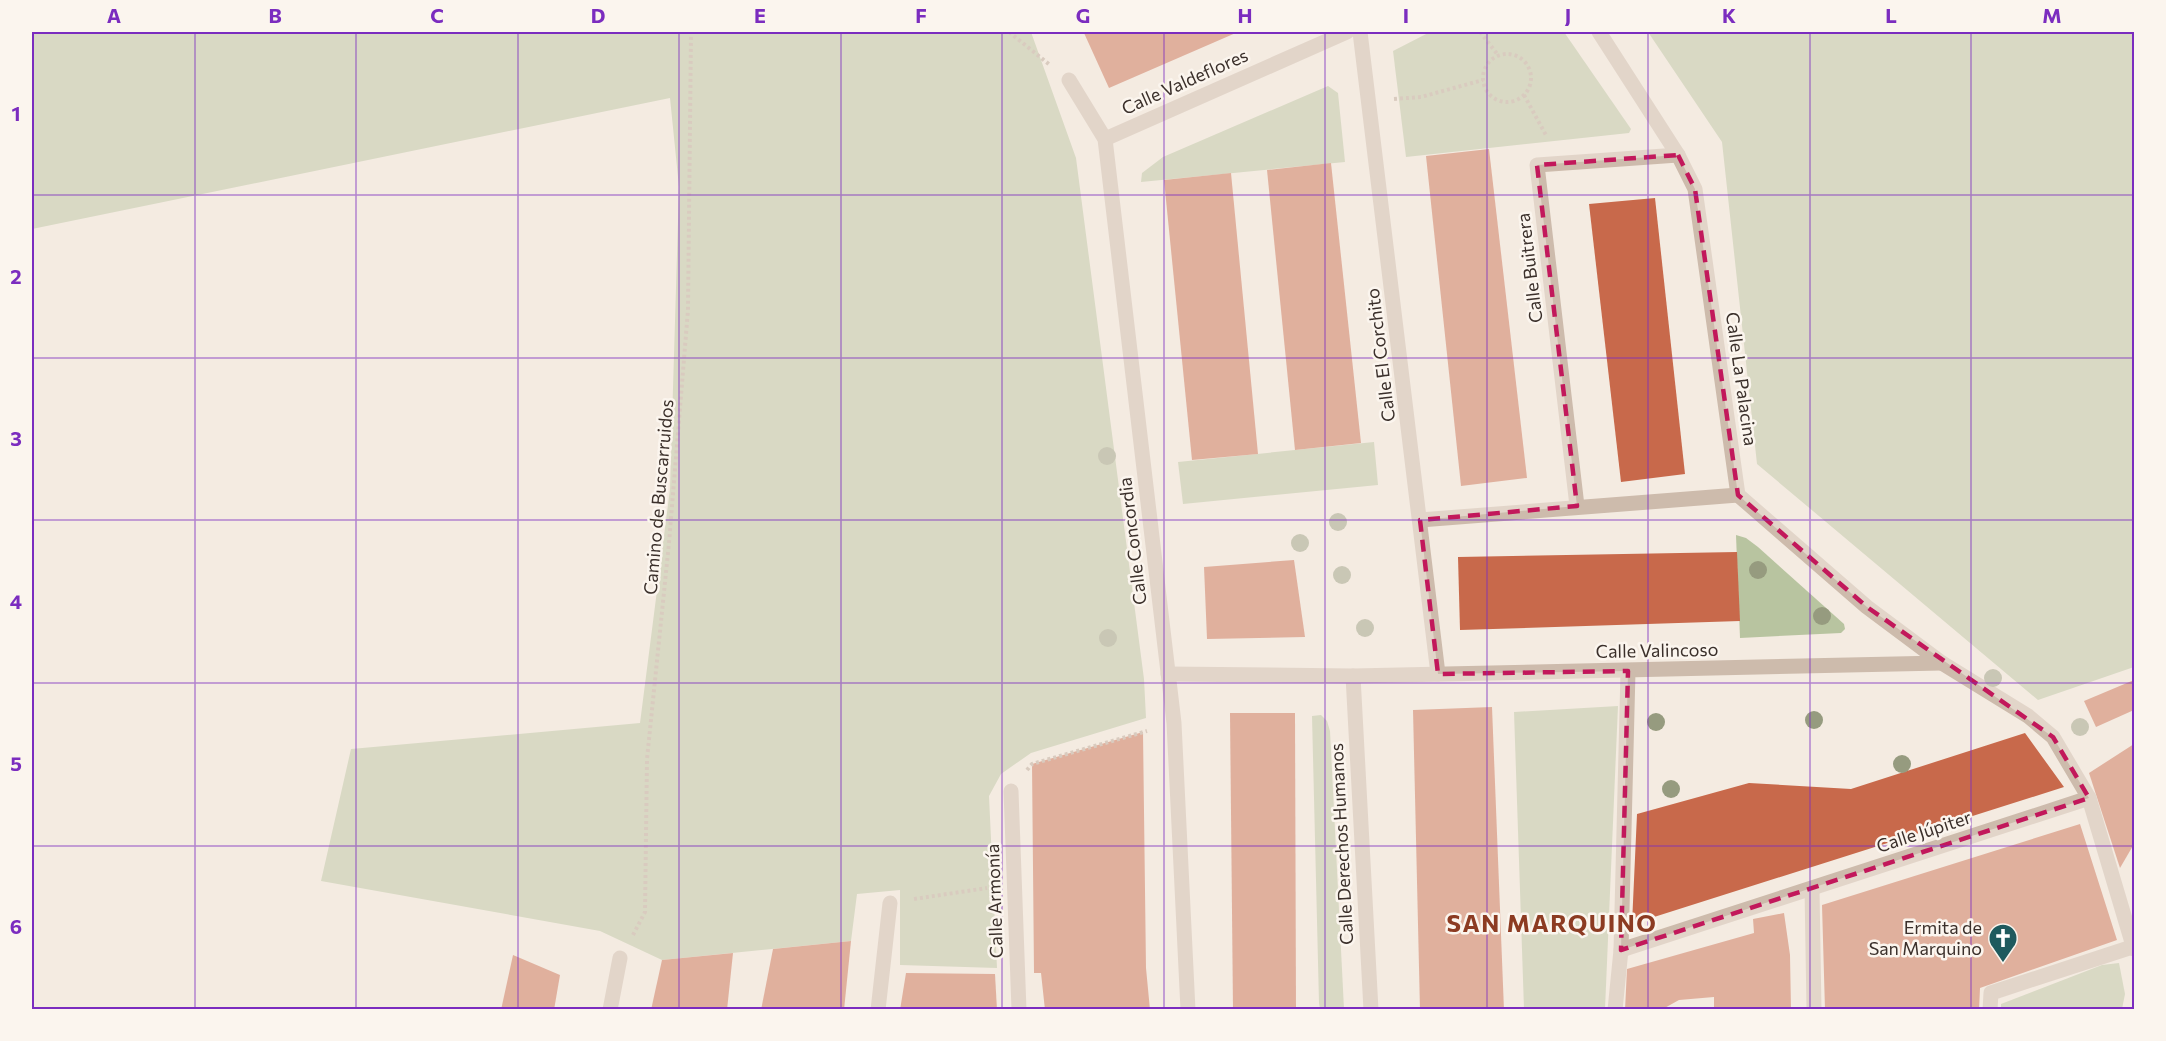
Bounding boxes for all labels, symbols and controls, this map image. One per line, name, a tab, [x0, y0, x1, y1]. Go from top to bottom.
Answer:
text: A	[107, 3, 121, 27]
text: B	[268, 3, 282, 27]
text: C	[430, 3, 444, 27]
text: D	[591, 3, 605, 27]
text: E	[754, 3, 766, 27]
text: F	[915, 3, 927, 27]
text: G	[1076, 3, 1090, 27]
text: H	[1238, 3, 1253, 27]
text: I	[1403, 3, 1409, 27]
text: J	[1565, 3, 1571, 27]
text: K	[1722, 3, 1736, 27]
text: L	[1885, 3, 1897, 27]
text: M	[2042, 3, 2062, 27]
street label: Calle Valdeflores	[1118, 43, 1251, 119]
text: 1	[11, 101, 21, 125]
street label: Calle Buitrera	[1511, 212, 1547, 324]
text: 2	[10, 264, 22, 288]
street label: Calle El Corchito	[1361, 287, 1399, 423]
street label: Calle La Palacina	[1722, 311, 1762, 447]
street label: Camino de Buscarruidos	[638, 398, 678, 596]
text: 3	[10, 426, 22, 450]
street label: Calle Concordia	[1113, 476, 1151, 606]
text: 4	[10, 589, 22, 613]
street label: Calle Valincoso	[1596, 638, 1718, 662]
street label: Calle Derechos Humanos	[1325, 743, 1357, 946]
text: 5	[10, 751, 22, 775]
street label: Calle Júpiter	[1874, 805, 1974, 857]
street label: Calle Armonía	[981, 844, 1007, 959]
district label: SAN MARQUINO	[1447, 908, 1657, 937]
text: 6	[10, 914, 22, 938]
place label: Ermita de San Marquino	[1869, 916, 1982, 959]
church icon: Ermita de San Marquino	[1987, 922, 2019, 964]

